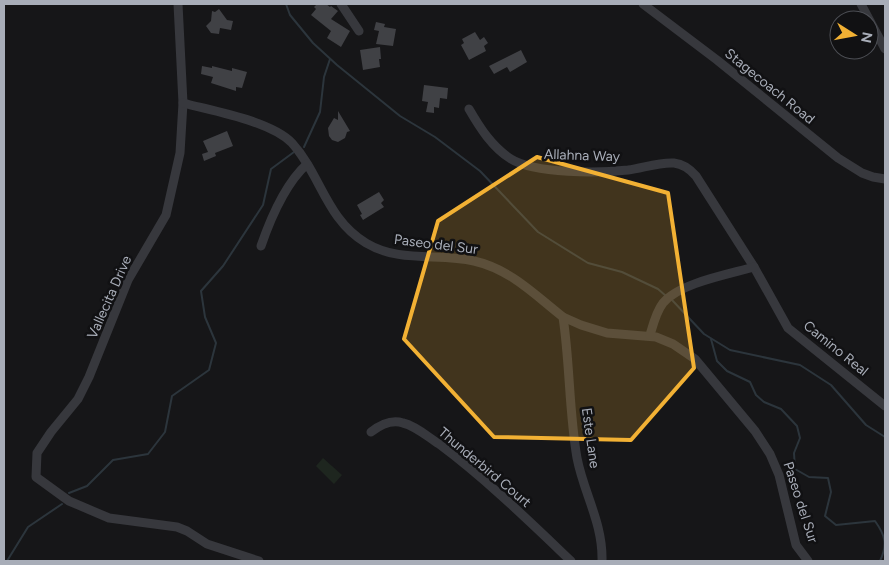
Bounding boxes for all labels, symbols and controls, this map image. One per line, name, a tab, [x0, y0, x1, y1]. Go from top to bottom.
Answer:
north arrow	[829, 10, 879, 60]
text: N	[857, 30, 876, 44]
street label: Stagecoach Road	[721, 45, 818, 128]
street label: Allahna Way	[544, 146, 621, 165]
street label: Paseo del Sur	[393, 231, 479, 258]
street label: Vallecita Drive	[84, 253, 135, 341]
street label: Camino Real	[800, 317, 872, 380]
street label: Este Lane	[578, 407, 603, 470]
street label: Thunderbird Court	[435, 424, 534, 511]
street label: Paseo del Sur	[779, 459, 822, 545]

